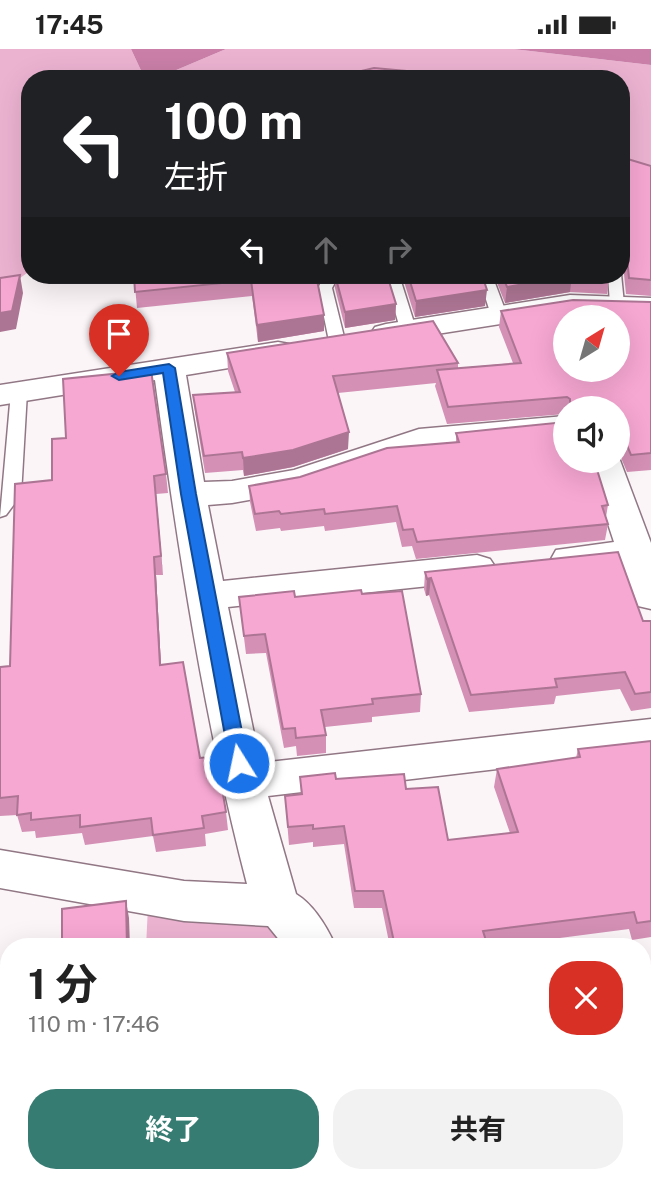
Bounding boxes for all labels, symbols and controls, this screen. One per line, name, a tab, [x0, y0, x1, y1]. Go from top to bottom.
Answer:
text: 17:45	[35, 9, 104, 40]
text: 100 m	[164, 92, 303, 150]
icon: left	[49, 98, 140, 189]
text: 左折	[164, 158, 228, 195]
icon: left	[234, 231, 272, 269]
icon: ahead	[307, 231, 345, 269]
icon: right	[380, 231, 418, 269]
pin	[89, 304, 149, 376]
north arrow	[553, 305, 630, 381]
map controls	[553, 305, 630, 473]
icon: arrive	[100, 315, 138, 353]
button: sound	[553, 396, 630, 473]
position arrow	[202, 726, 276, 800]
text: 1 分	[28, 959, 97, 1008]
button: close	[549, 961, 623, 1035]
text: 110 m · 17:46	[28, 1010, 160, 1037]
button: 終了	[28, 1089, 319, 1169]
button: 共有	[333, 1089, 623, 1169]

